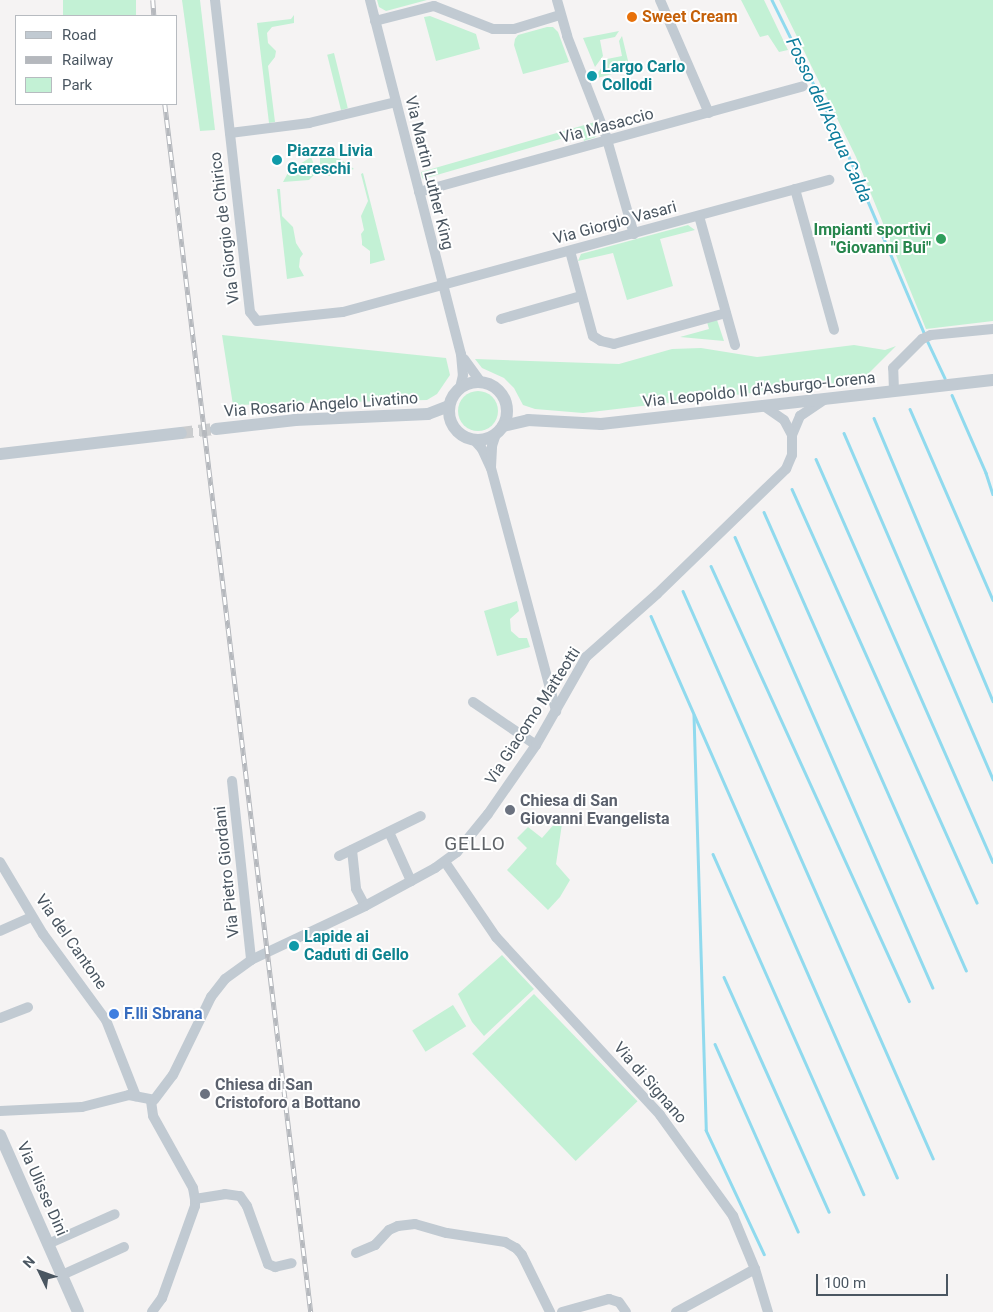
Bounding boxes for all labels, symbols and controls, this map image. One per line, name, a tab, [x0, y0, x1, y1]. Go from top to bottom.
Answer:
place label: Sweet Cream	[642, 7, 738, 27]
marker: Sweet Cream	[626, 11, 638, 23]
legend	[15, 15, 178, 105]
text: Road	[62, 26, 96, 44]
water label: Fosso dell'Acqua Calda	[781, 34, 877, 206]
text: Railway	[62, 51, 113, 69]
place label: Largo Carlo Collodi	[602, 57, 685, 95]
marker: Largo Carlo Collodi	[586, 70, 598, 82]
text: Park	[62, 76, 92, 94]
street label: Via Martin Luther King	[401, 94, 457, 252]
street label: Via Masaccio	[558, 104, 656, 148]
place label: Piazza Livia Gereschi	[287, 141, 373, 179]
street label: Via Giorgio de Chirico	[206, 151, 244, 305]
marker: Piazza Livia Gereschi	[271, 154, 283, 166]
street label: Via Giorgio Vasari	[551, 197, 679, 249]
place label: Impianti sportivi "Giovanni Bui"	[814, 220, 931, 258]
marker: Impianti sportivi "Giovanni Bui"	[935, 233, 947, 245]
street label: Via Leopoldo II d'Asburgo-Lorena	[642, 368, 876, 412]
street label: Via Rosario Angelo Livatino	[223, 389, 419, 421]
street label: Via Giacomo Matteotti	[481, 644, 585, 788]
place label: Chiesa di San Giovanni Evangelista	[520, 791, 670, 829]
marker: Chiesa di San Giovanni Evangelista	[504, 804, 516, 816]
street label: Via Pietro Giordani	[211, 805, 243, 939]
district label: GELLO	[444, 833, 506, 855]
street label: Via del Cantone	[31, 891, 111, 993]
place label: Lapide ai Caduti di Gello	[304, 927, 409, 965]
marker: Lapide ai Caduti di Gello	[288, 940, 300, 952]
place label: F.lli Sbrana	[124, 1004, 203, 1024]
marker: F.lli Sbrana	[108, 1008, 120, 1020]
street label: Via di Signano	[609, 1038, 691, 1128]
place label: Chiesa di San Cristoforo a Bottano	[215, 1075, 361, 1113]
marker: Chiesa di San Cristoforo a Bottano	[199, 1088, 211, 1100]
street label: Via Ulisse Dini	[13, 1139, 71, 1239]
north arrow	[15, 1247, 65, 1297]
text: N	[20, 1253, 38, 1271]
scale bar	[818, 1264, 950, 1296]
text: 100 m	[824, 1274, 866, 1292]

